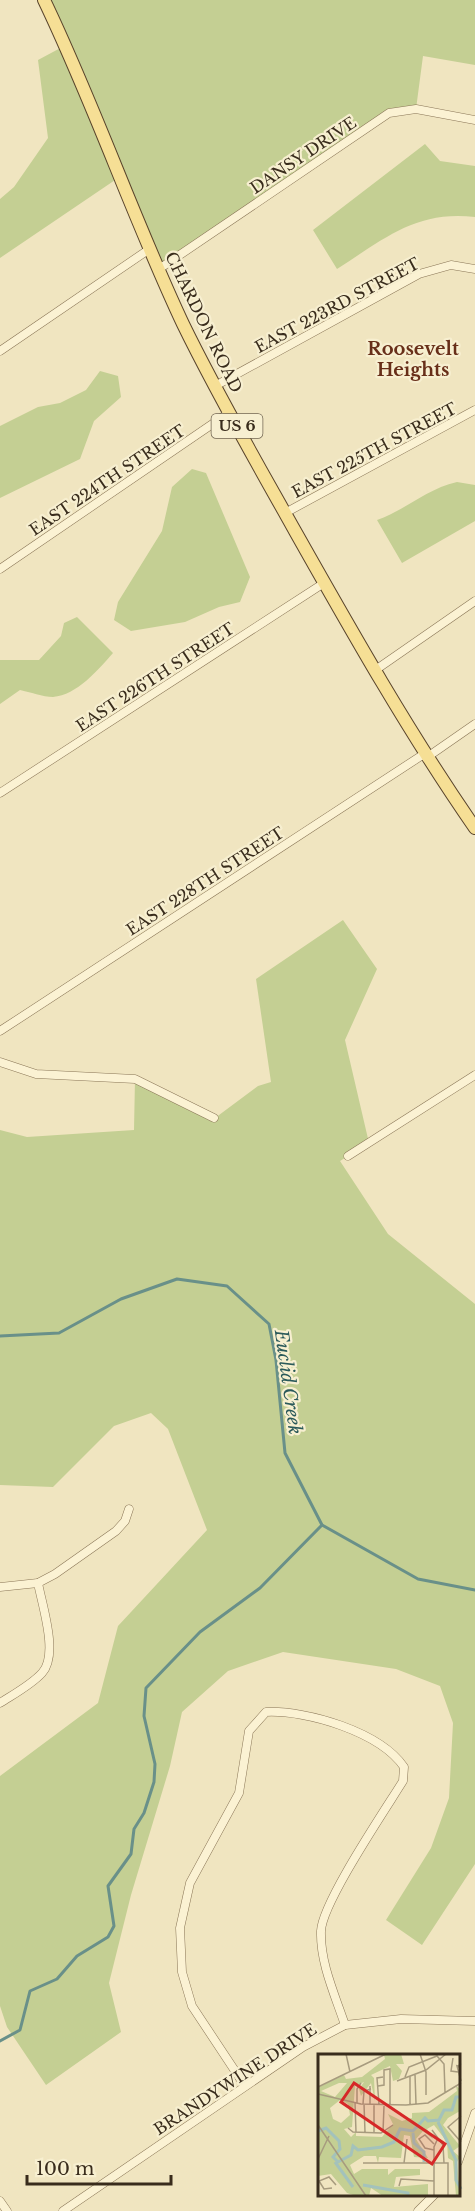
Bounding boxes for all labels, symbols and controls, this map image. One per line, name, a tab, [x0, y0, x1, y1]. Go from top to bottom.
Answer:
street label: DANSY DRIVE	[246, 112, 360, 198]
street label: CHARDON ROAD	[161, 248, 247, 396]
street label: EAST 223RD STREET	[251, 253, 423, 357]
district label: Roosevelt Heights	[367, 338, 459, 381]
street label: EAST 225TH STREET	[288, 398, 460, 502]
road number: US 6	[212, 414, 262, 438]
street label: EAST 224TH STREET	[25, 420, 189, 540]
street label: EAST 226TH STREET	[72, 618, 238, 736]
street label: EAST 228TH STREET	[122, 822, 288, 940]
water label: Euclid Creek	[270, 1327, 306, 1436]
street label: BRANDYWINE DRIVE	[150, 2019, 320, 2139]
inset map	[318, 2054, 460, 2196]
scale bar	[27, 2148, 171, 2186]
text: 100 m	[36, 2158, 94, 2180]

